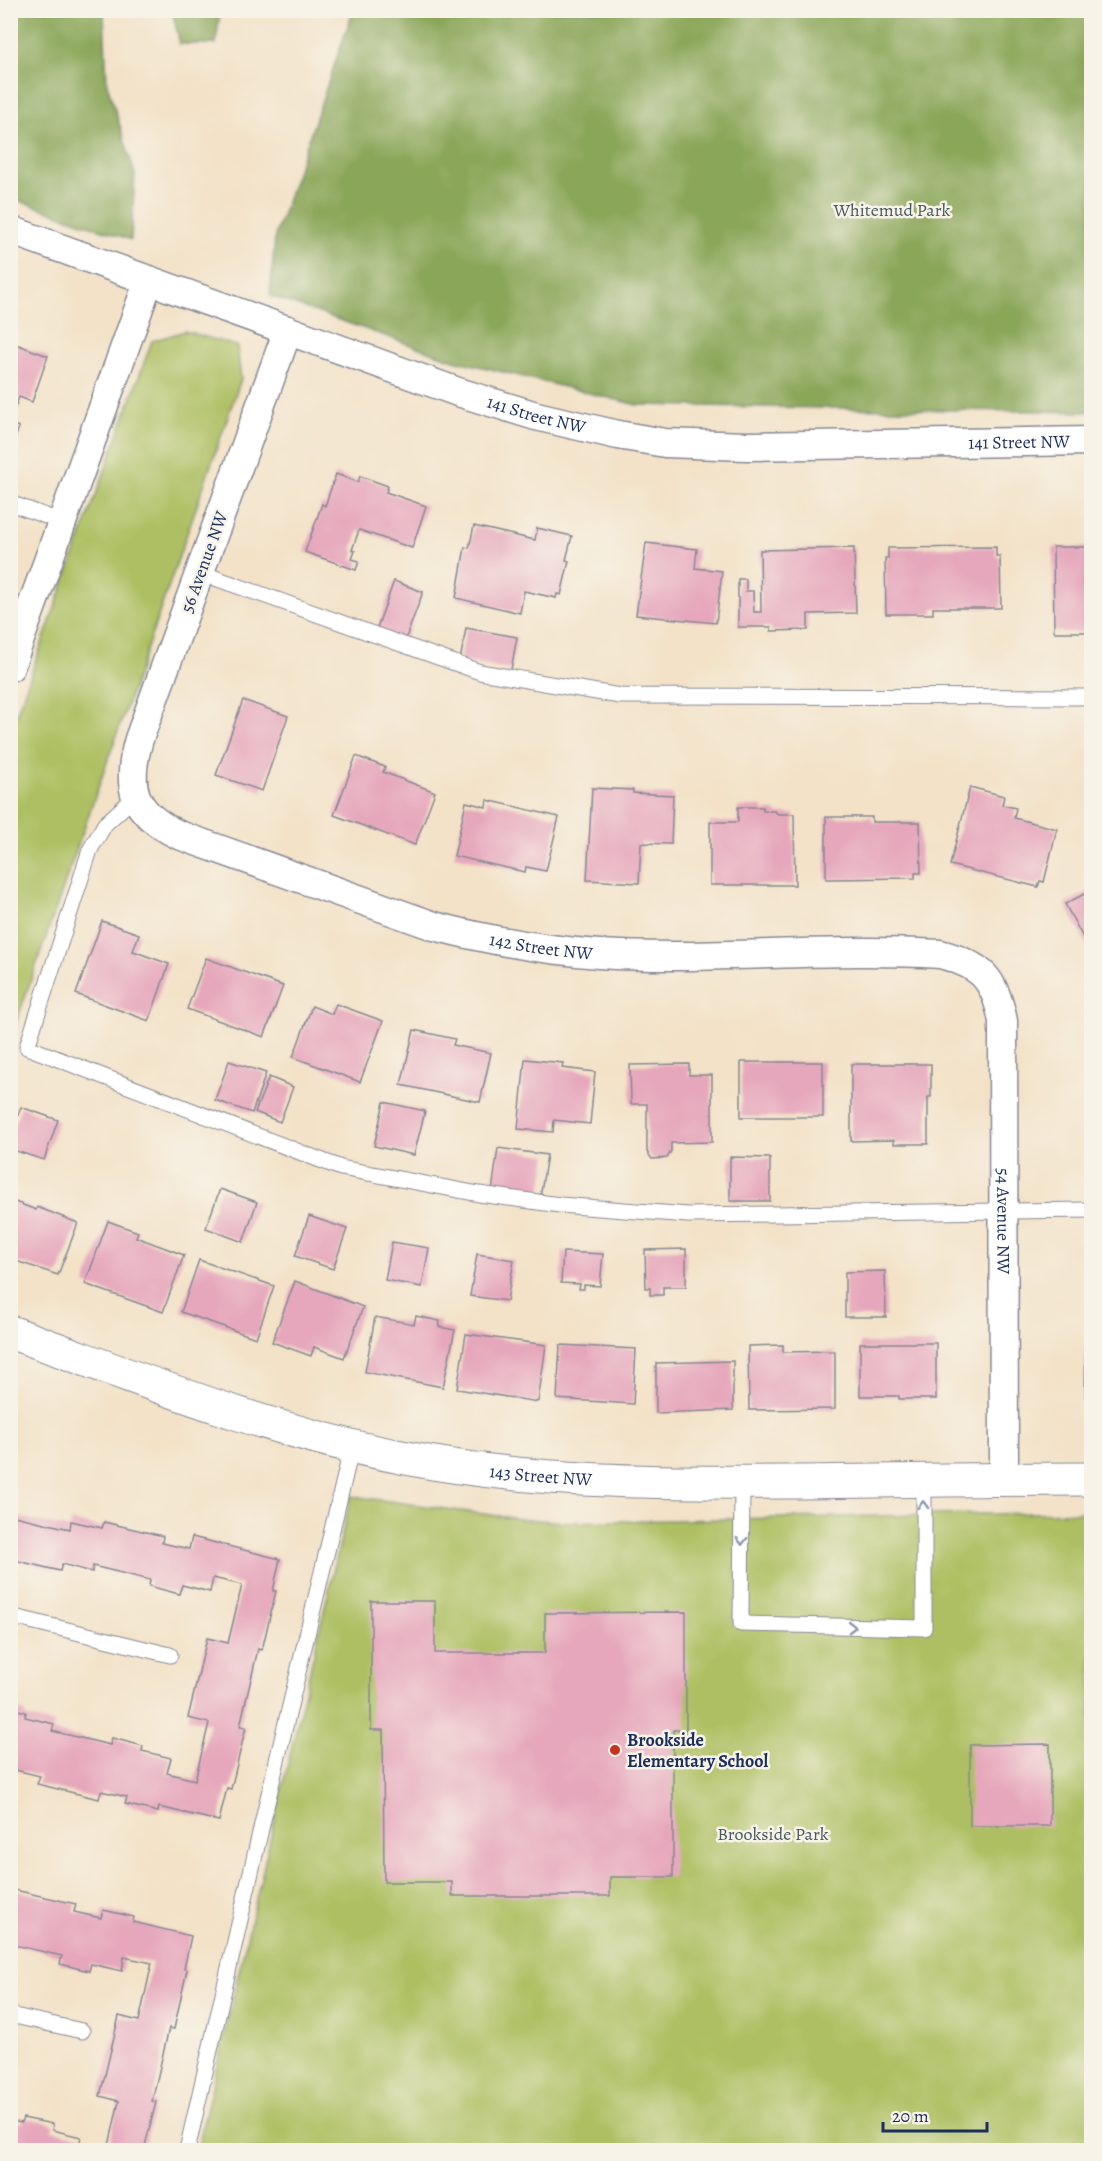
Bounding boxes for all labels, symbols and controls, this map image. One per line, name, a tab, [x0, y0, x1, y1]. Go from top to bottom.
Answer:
park label: Whitemud Park	[832, 198, 951, 222]
street label: 141 Street NW	[484, 390, 588, 439]
street label: 141 Street NW	[968, 429, 1070, 455]
street label: 56 Avenue NW	[175, 508, 234, 616]
street label: 142 Street NW	[487, 927, 594, 966]
street label: 54 Avenue NW	[991, 1168, 1016, 1275]
street label: 143 Street NW	[488, 1459, 593, 1491]
one-way arrow	[917, 1501, 929, 1510]
one-way arrow	[735, 1536, 748, 1545]
one-way arrow	[848, 1620, 857, 1633]
place label: Brookside Elementary School	[627, 1728, 769, 1773]
marker: Brookside Elementary School	[608, 1743, 622, 1757]
park label: Brookside Park	[717, 1822, 829, 1846]
scale bar	[883, 2095, 986, 2133]
text: 20 m	[892, 2104, 929, 2128]

